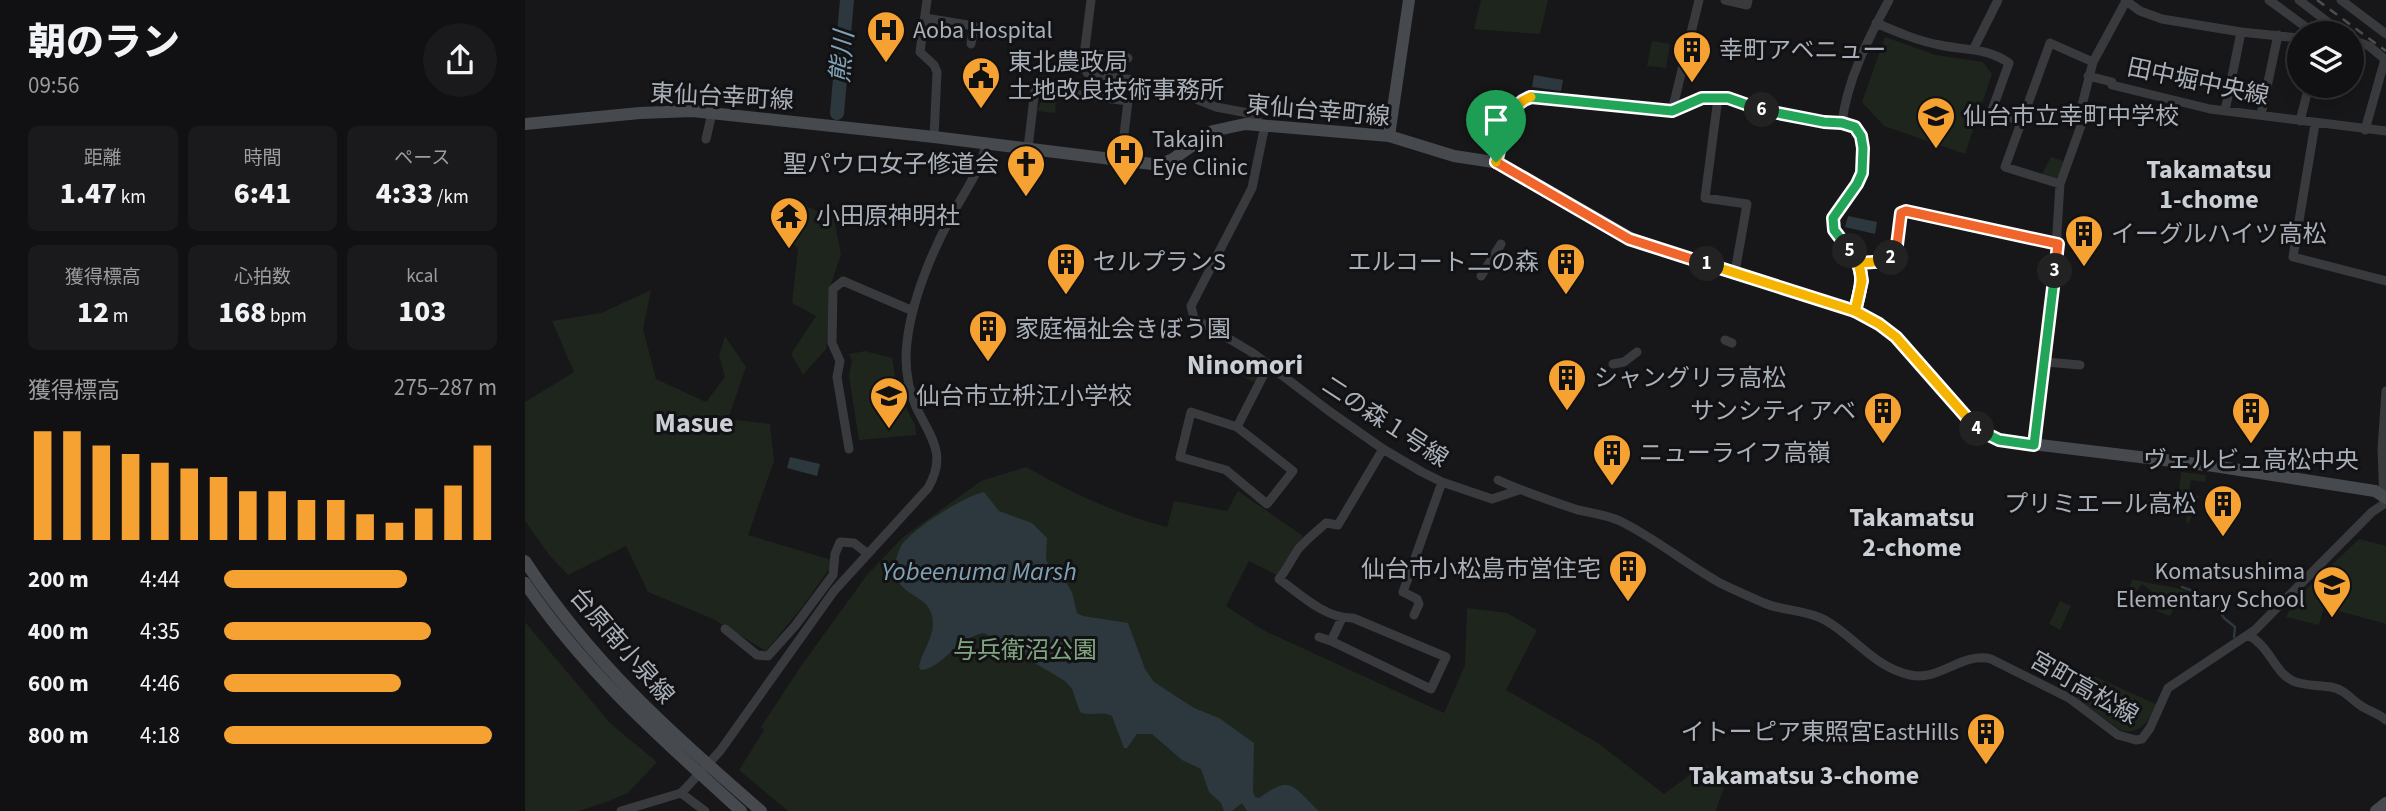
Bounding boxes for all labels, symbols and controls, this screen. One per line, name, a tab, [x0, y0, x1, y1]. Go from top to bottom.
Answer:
hospital icon: Aoba Hospital	[865, 9, 907, 64]
place label: Aoba Hospital	[913, 13, 1053, 48]
text: 朝のラン	[28, 16, 180, 70]
map controls	[2287, 21, 2364, 98]
button: layers	[2287, 21, 2364, 98]
button: share	[423, 23, 497, 97]
water label: 熊川	[821, 27, 863, 85]
building icon: 幸町アベニュー	[1671, 29, 1713, 84]
place label: 幸町アベニュー	[1719, 33, 1887, 68]
place label: 東北農政局 土地改良技術事務所	[1008, 45, 1224, 108]
street label: 田中堀中央線	[2124, 50, 2272, 114]
public building icon: 東北農政局 土地改良技術事務所	[960, 55, 1002, 110]
text: 09:56	[28, 69, 79, 102]
street label: 東仙台幸町線	[649, 76, 795, 118]
street label: 東仙台幸町線	[1245, 87, 1391, 135]
pin	[1466, 90, 1526, 162]
pin: 6	[1745, 92, 1779, 128]
school or university icon: 仙台市立幸町中学校	[1915, 95, 1957, 150]
text: 6	[1756, 96, 1767, 123]
place label: 仙台市立幸町中学校	[1963, 99, 2179, 134]
icon: arrive	[1477, 101, 1515, 139]
place label: Takajin Eye Clinic	[1152, 122, 1248, 185]
hospital icon: Takajin Eye Clinic	[1104, 132, 1146, 187]
church icon: 聖パウロ女子修道会	[1005, 143, 1047, 198]
text: 距離	[84, 145, 122, 172]
text: 時間	[243, 145, 282, 172]
text: ペース	[394, 145, 450, 172]
place label: 聖パウロ女子修道会	[783, 147, 999, 182]
district label: Takamatsu 1-chome	[2146, 151, 2272, 218]
text: 1.47	[60, 172, 117, 215]
text: 6:41	[234, 172, 291, 215]
text: 4:33	[376, 172, 433, 215]
text: km	[117, 184, 146, 211]
text: /km	[433, 184, 469, 211]
temple icon: 小田原神明社	[768, 195, 810, 250]
place label: 小田原神明社	[816, 199, 960, 234]
building icon: イーグルハイツ高松	[2063, 213, 2105, 268]
place label: イーグルハイツ高松	[2111, 217, 2327, 252]
pin: 5	[1833, 233, 1867, 268]
text: 5	[1844, 237, 1855, 264]
pin: 2	[1873, 240, 1909, 276]
building icon: セルプランS	[1045, 241, 1087, 296]
building icon: エルコート二の森	[1545, 241, 1587, 296]
text: 2	[1885, 244, 1896, 271]
place label: セルプランS	[1093, 245, 1226, 280]
place label: エルコート二の森	[1347, 245, 1539, 280]
pin: 1	[1689, 246, 1725, 282]
text: 1	[1701, 250, 1712, 277]
pin: 3	[2037, 254, 2073, 288]
text: 3	[2049, 257, 2060, 284]
text: kcal	[406, 263, 438, 290]
text: 獲得標高	[65, 264, 141, 291]
text: 心拍数	[234, 264, 291, 291]
text: 103	[398, 290, 446, 333]
text: 12	[77, 291, 109, 334]
text: 168	[218, 291, 266, 334]
text: m	[109, 303, 129, 330]
text: bpm	[266, 303, 307, 330]
building icon: 家庭福祉会きぼう園	[967, 308, 1009, 363]
place label: 家庭福祉会きぼう園	[1015, 312, 1231, 347]
district label: Ninomori	[1187, 345, 1303, 385]
building icon: シャングリラ高松	[1546, 357, 1588, 412]
place label: シャングリラ高松	[1594, 361, 1786, 396]
street label: 二の森１号線	[1315, 368, 1455, 476]
text: 275–287 m	[394, 371, 497, 404]
text: 獲得標高	[28, 374, 120, 407]
school or university icon: 仙台市立枡江小学校	[868, 375, 910, 430]
place label: 仙台市立枡江小学校	[916, 379, 1132, 414]
building icon: サンシティアベ	[1862, 390, 1904, 445]
building icon: ヴェルビュ高松中央	[2230, 390, 2272, 445]
place label: サンシティアベ	[1690, 394, 1856, 429]
district label: Masue	[655, 403, 733, 443]
pin: 4	[1959, 412, 1995, 446]
text: 4	[1971, 415, 1982, 442]
building icon: ニューライフ高嶺	[1591, 432, 1633, 487]
place label: ニューライフ高嶺	[1639, 436, 1831, 471]
place label: ヴェルビュ高松中央	[2143, 443, 2359, 478]
building icon: プリミエール高松	[2202, 483, 2244, 538]
place label: プリミエール高松	[2004, 487, 2196, 522]
district label: Takamatsu 2-chome	[1849, 499, 1975, 566]
building icon: 仙台市小松島市営住宅	[1607, 548, 1649, 603]
place label: 仙台市小松島市営住宅	[1361, 552, 1601, 587]
water label: Yobeenuma Marsh	[881, 553, 1077, 590]
place label: Komatsushima Elementary School	[2116, 554, 2305, 617]
text: 200 m	[28, 563, 89, 596]
text: 4:44	[140, 563, 180, 596]
school or university icon: Komatsushima Elementary School	[2311, 564, 2353, 619]
street label: 台原南小泉線	[562, 580, 682, 712]
text: 400 m	[28, 615, 89, 648]
text: 4:35	[140, 615, 180, 648]
park label: 与兵衛沼公園	[953, 633, 1097, 668]
street label: 宮町高松線	[2023, 643, 2145, 733]
text: 600 m	[28, 667, 89, 700]
text: 4:46	[140, 667, 180, 700]
building icon: イトーピア東照宮EastHills	[1965, 711, 2007, 766]
place label: イトーピア東照宮EastHills	[1681, 715, 1959, 750]
text: 800 m	[28, 719, 89, 752]
text: 4:18	[140, 719, 180, 752]
district label: Takamatsu 3-chome	[1689, 757, 1919, 794]

